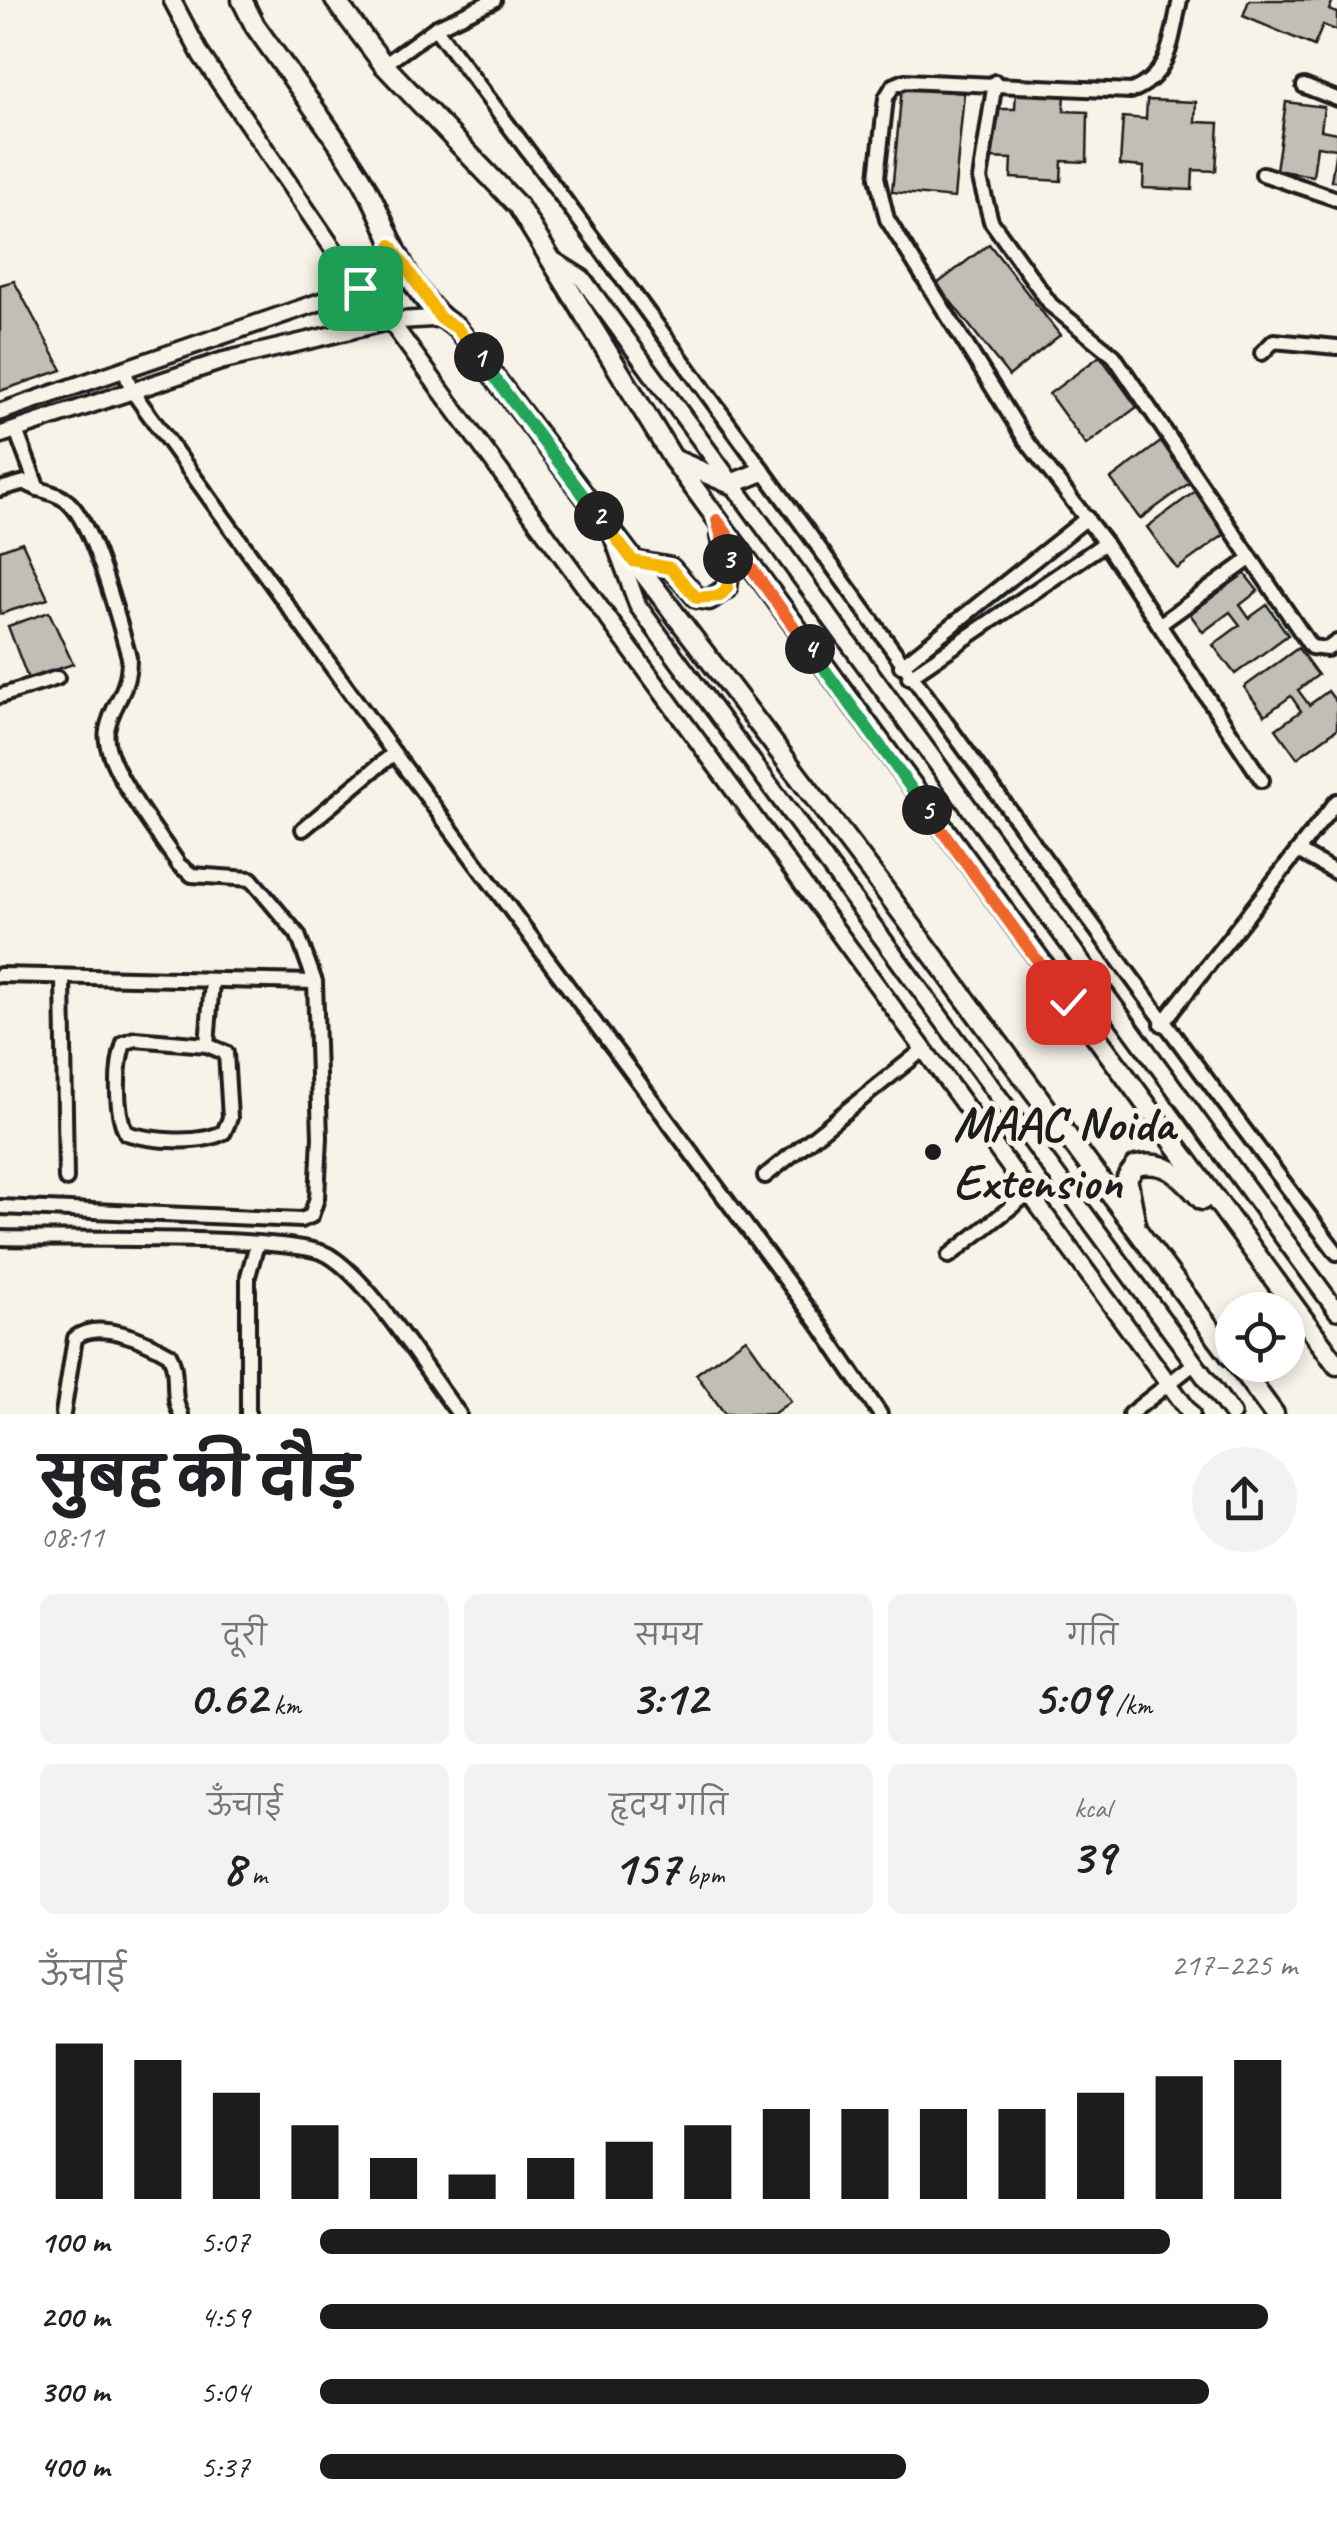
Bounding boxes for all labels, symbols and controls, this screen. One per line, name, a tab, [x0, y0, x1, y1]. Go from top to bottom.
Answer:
pin	[318, 246, 403, 331]
icon: arrive	[333, 261, 388, 316]
pin: 1	[454, 332, 504, 382]
text: 1	[473, 339, 485, 374]
pin: 2	[574, 491, 624, 541]
text: 2	[593, 498, 605, 533]
pin: 3	[703, 534, 753, 584]
text: 3	[722, 541, 734, 576]
pin: 4	[785, 624, 835, 674]
text: 4	[804, 631, 816, 666]
pin: 5	[902, 785, 952, 835]
text: 5	[921, 792, 933, 827]
pin	[1026, 960, 1111, 1045]
icon: check	[1041, 975, 1096, 1030]
place label: MAAC Noida Extension	[953, 1092, 1178, 1213]
marker: MAAC Noida Extension	[922, 1141, 944, 1163]
map controls	[1215, 1292, 1305, 1382]
button: locate	[1215, 1292, 1305, 1382]
text: सुबह की दौड़	[40, 1443, 358, 1513]
button: share	[1192, 1447, 1297, 1552]
text: 08:11	[40, 1516, 104, 1557]
text: दूरी	[222, 1618, 267, 1653]
text: समय	[635, 1618, 702, 1653]
text: गति	[1067, 1618, 1118, 1653]
text: 0.62	[188, 1666, 267, 1729]
text: 3:12	[630, 1666, 707, 1729]
text: 5:09	[1033, 1666, 1109, 1729]
text: km	[267, 1687, 301, 1722]
text: /km	[1109, 1687, 1152, 1722]
text: ऊँचाई	[207, 1788, 282, 1823]
text: हृदय गति	[609, 1788, 728, 1823]
text: kcal	[1074, 1790, 1111, 1825]
text: 39	[1070, 1825, 1115, 1888]
text: 8	[222, 1836, 245, 1899]
text: 157	[613, 1836, 679, 1899]
text: m	[245, 1857, 267, 1892]
text: bpm	[679, 1857, 724, 1892]
text: 217–225 m	[1171, 1944, 1297, 1985]
text: ऊँचाई	[40, 1954, 126, 1995]
text: 100 m	[40, 2221, 109, 2262]
text: 5:07	[200, 2221, 250, 2262]
text: 200 m	[40, 2296, 109, 2337]
text: 4:59	[200, 2296, 250, 2337]
text: 300 m	[40, 2371, 109, 2412]
text: 5:04	[200, 2371, 250, 2412]
text: 400 m	[40, 2446, 109, 2487]
text: 5:37	[200, 2446, 250, 2487]

